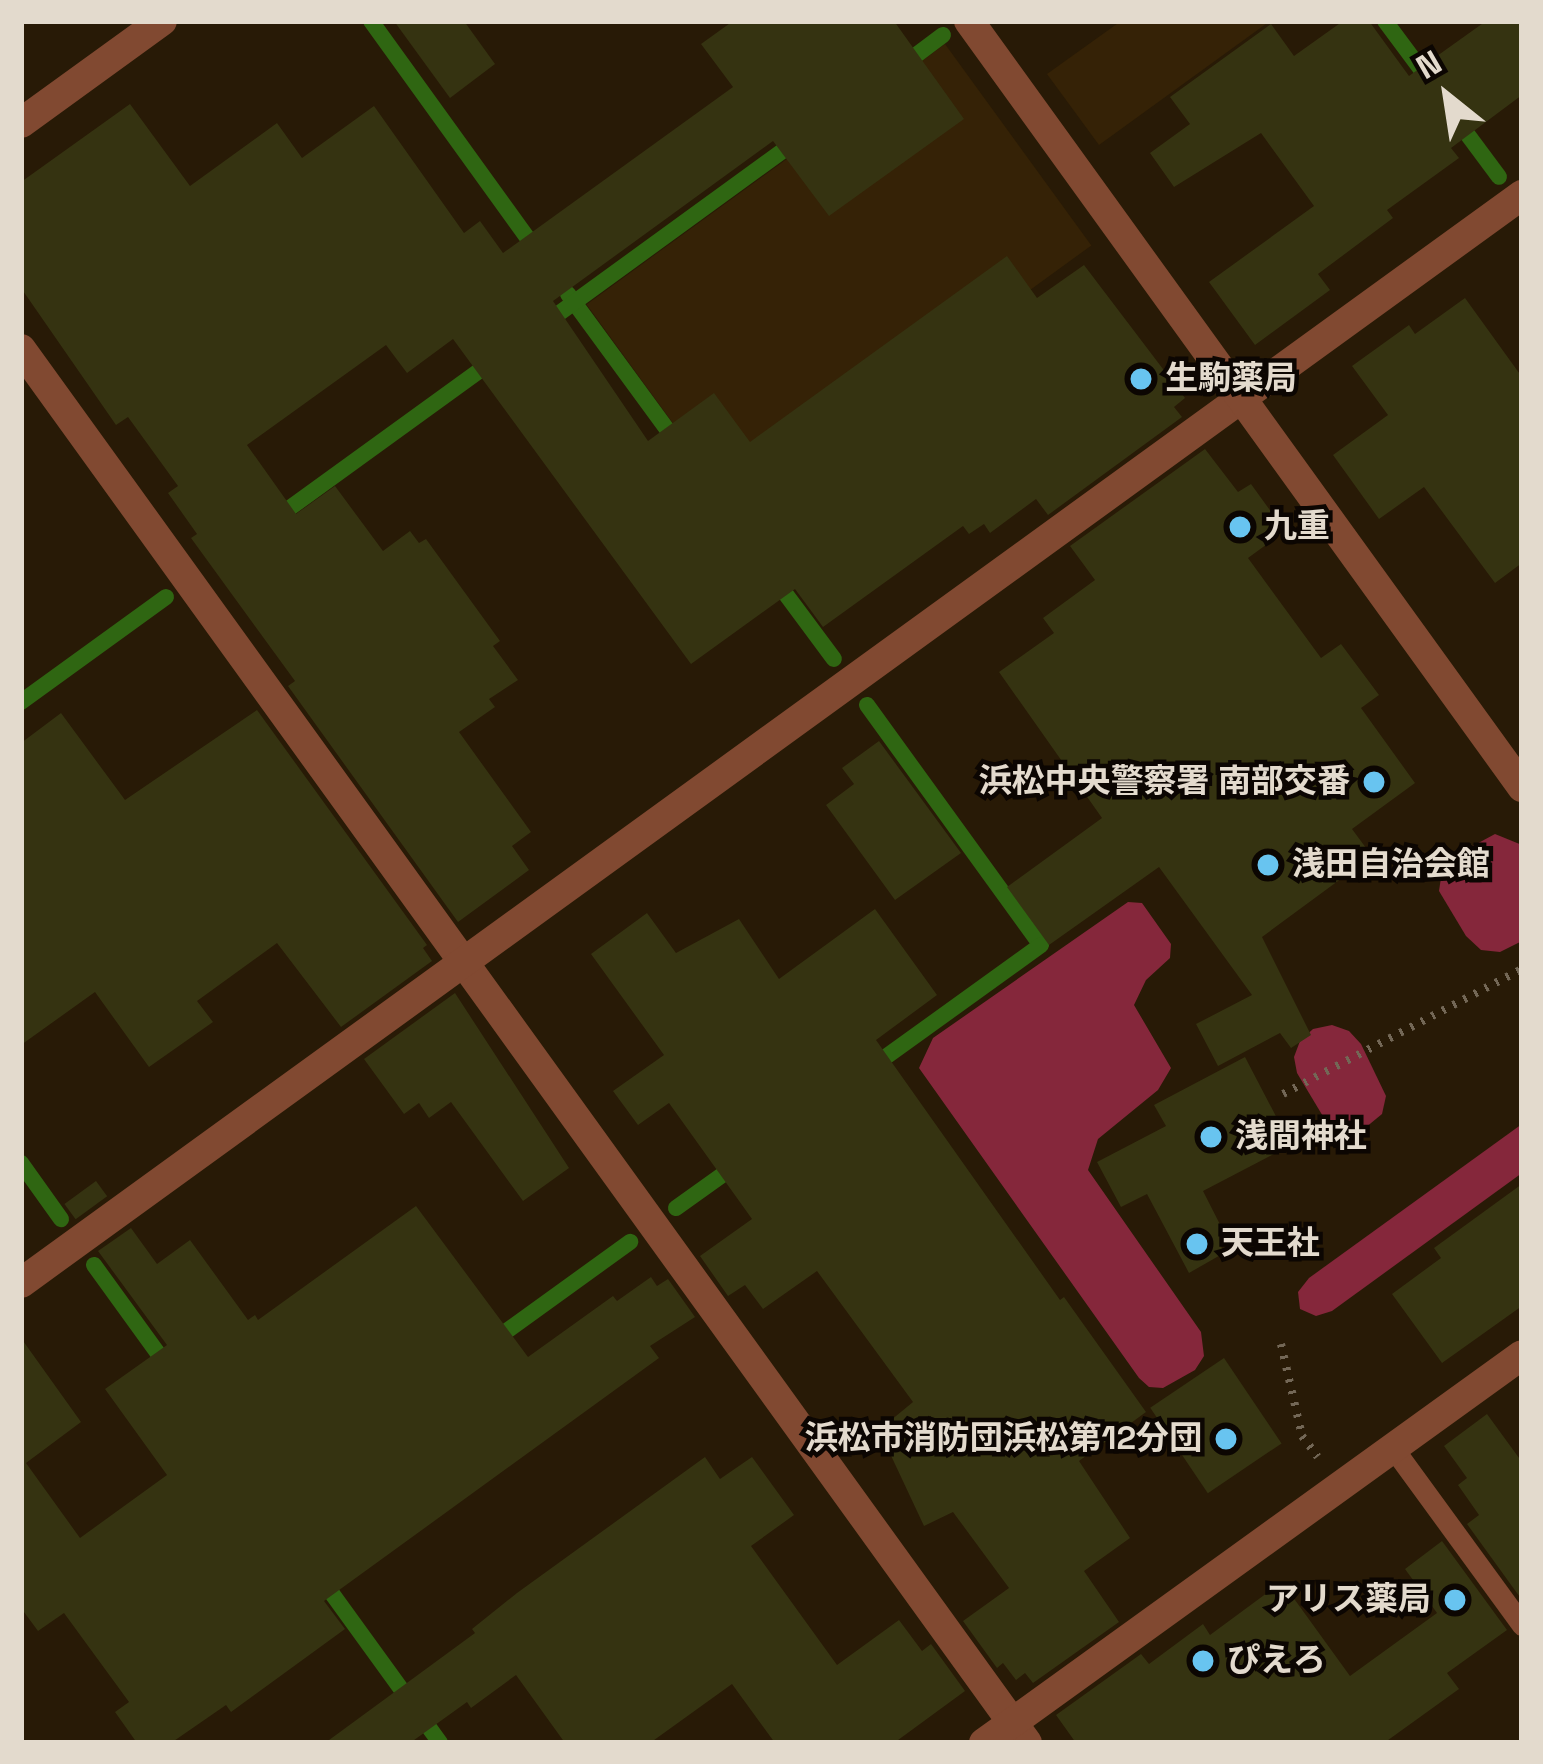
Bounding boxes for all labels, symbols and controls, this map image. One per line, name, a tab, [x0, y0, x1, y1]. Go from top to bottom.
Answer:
north arrow	[1387, 36, 1507, 156]
text: N	[1409, 41, 1449, 89]
place label: 生駒薬局	[1165, 359, 1297, 399]
marker: 生駒薬局	[1128, 366, 1154, 392]
place label: 九重	[1264, 507, 1330, 547]
marker: 九重	[1227, 514, 1253, 540]
place label: 浜松中央警察署 南部交番	[979, 762, 1350, 802]
marker: 浜松中央警察署 南部交番	[1361, 769, 1387, 795]
place label: 浅田自治会館	[1292, 845, 1490, 885]
marker: 浅田自治会館	[1255, 852, 1281, 878]
place label: 浅間神社	[1235, 1117, 1367, 1157]
marker: 浅間神社	[1198, 1124, 1224, 1150]
place label: 天王社	[1221, 1224, 1320, 1264]
marker: 天王社	[1184, 1231, 1210, 1257]
place label: 浜松市消防団浜松第12分団	[804, 1419, 1202, 1459]
marker: 浜松市消防団浜松第12分団	[1213, 1426, 1239, 1452]
place label: アリス薬局	[1266, 1580, 1431, 1620]
marker: アリス薬局	[1442, 1587, 1468, 1613]
place label: ぴえろ	[1227, 1641, 1326, 1681]
marker: ぴえろ	[1190, 1648, 1216, 1674]

